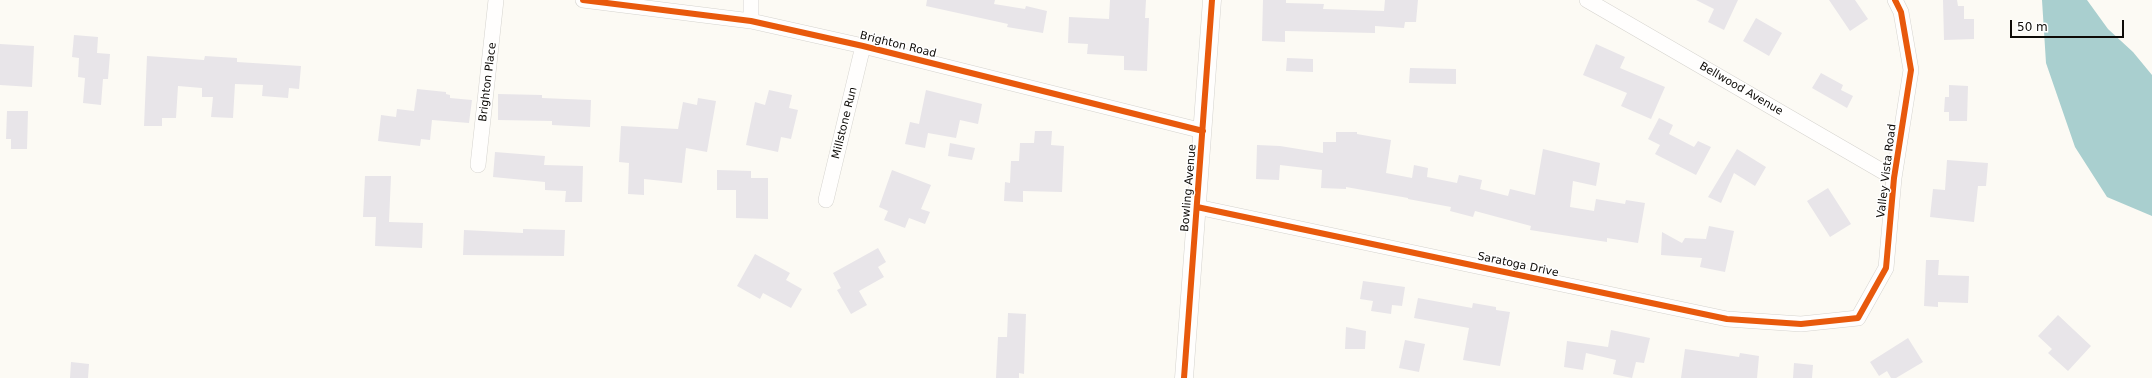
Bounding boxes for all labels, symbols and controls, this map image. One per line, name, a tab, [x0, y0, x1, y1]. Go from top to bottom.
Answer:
scale bar	[2012, 12, 2126, 38]
text: 50 m	[2017, 20, 2048, 34]
street label: Brighton Road	[858, 29, 938, 61]
street label: Brighton Place	[477, 42, 499, 122]
street label: Bellwood Avenue	[1697, 60, 1785, 118]
street label: Millstone Run	[830, 86, 860, 160]
street label: Valley Vista Road	[1875, 123, 1899, 219]
street label: Bowling Avenue	[1179, 144, 1199, 232]
street label: Saratoga Drive	[1476, 250, 1560, 280]

